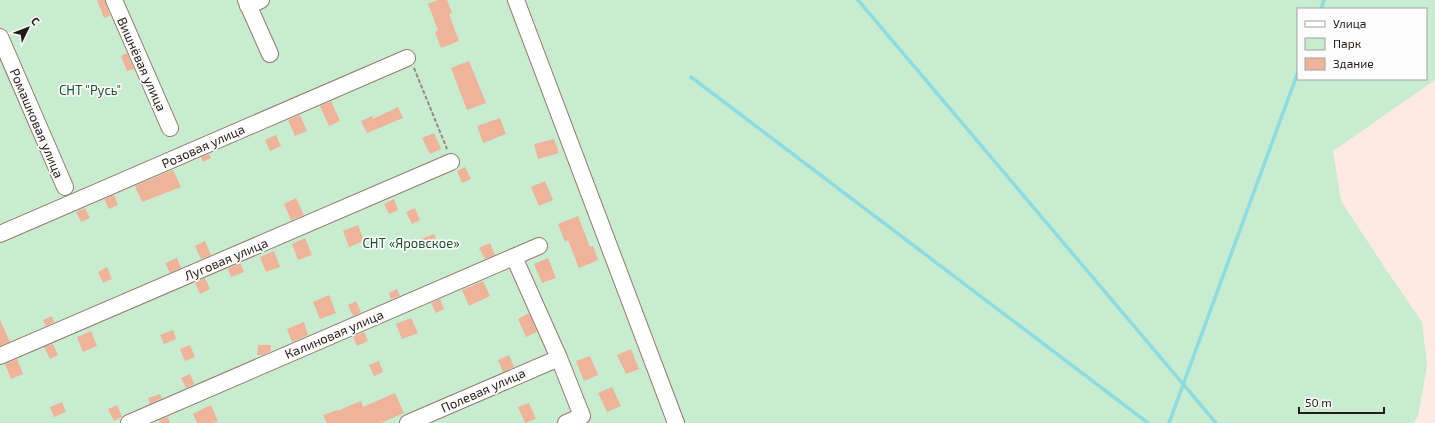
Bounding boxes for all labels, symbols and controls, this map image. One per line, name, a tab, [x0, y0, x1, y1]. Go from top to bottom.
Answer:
north arrow	[8, 8, 48, 48]
legend	[1297, 8, 1427, 80]
text: С	[29, 14, 43, 28]
street label: Вишнёвая улица	[114, 14, 170, 114]
text: Улица	[1333, 16, 1366, 30]
text: Парк	[1333, 36, 1362, 50]
text: Здание	[1333, 56, 1374, 70]
street label: Ромашковая улица	[7, 66, 67, 180]
park label: СНТ "Русь"	[59, 82, 121, 98]
street label: Розовая улица	[159, 120, 247, 172]
street label: Луговая улица	[182, 234, 270, 284]
park label: СНТ «Яровское»	[362, 235, 460, 251]
street label: Калиновая улица	[282, 306, 386, 362]
street label: Полевая улица	[438, 364, 528, 416]
scale bar	[1299, 389, 1384, 415]
text: 50 m	[1305, 395, 1332, 409]

